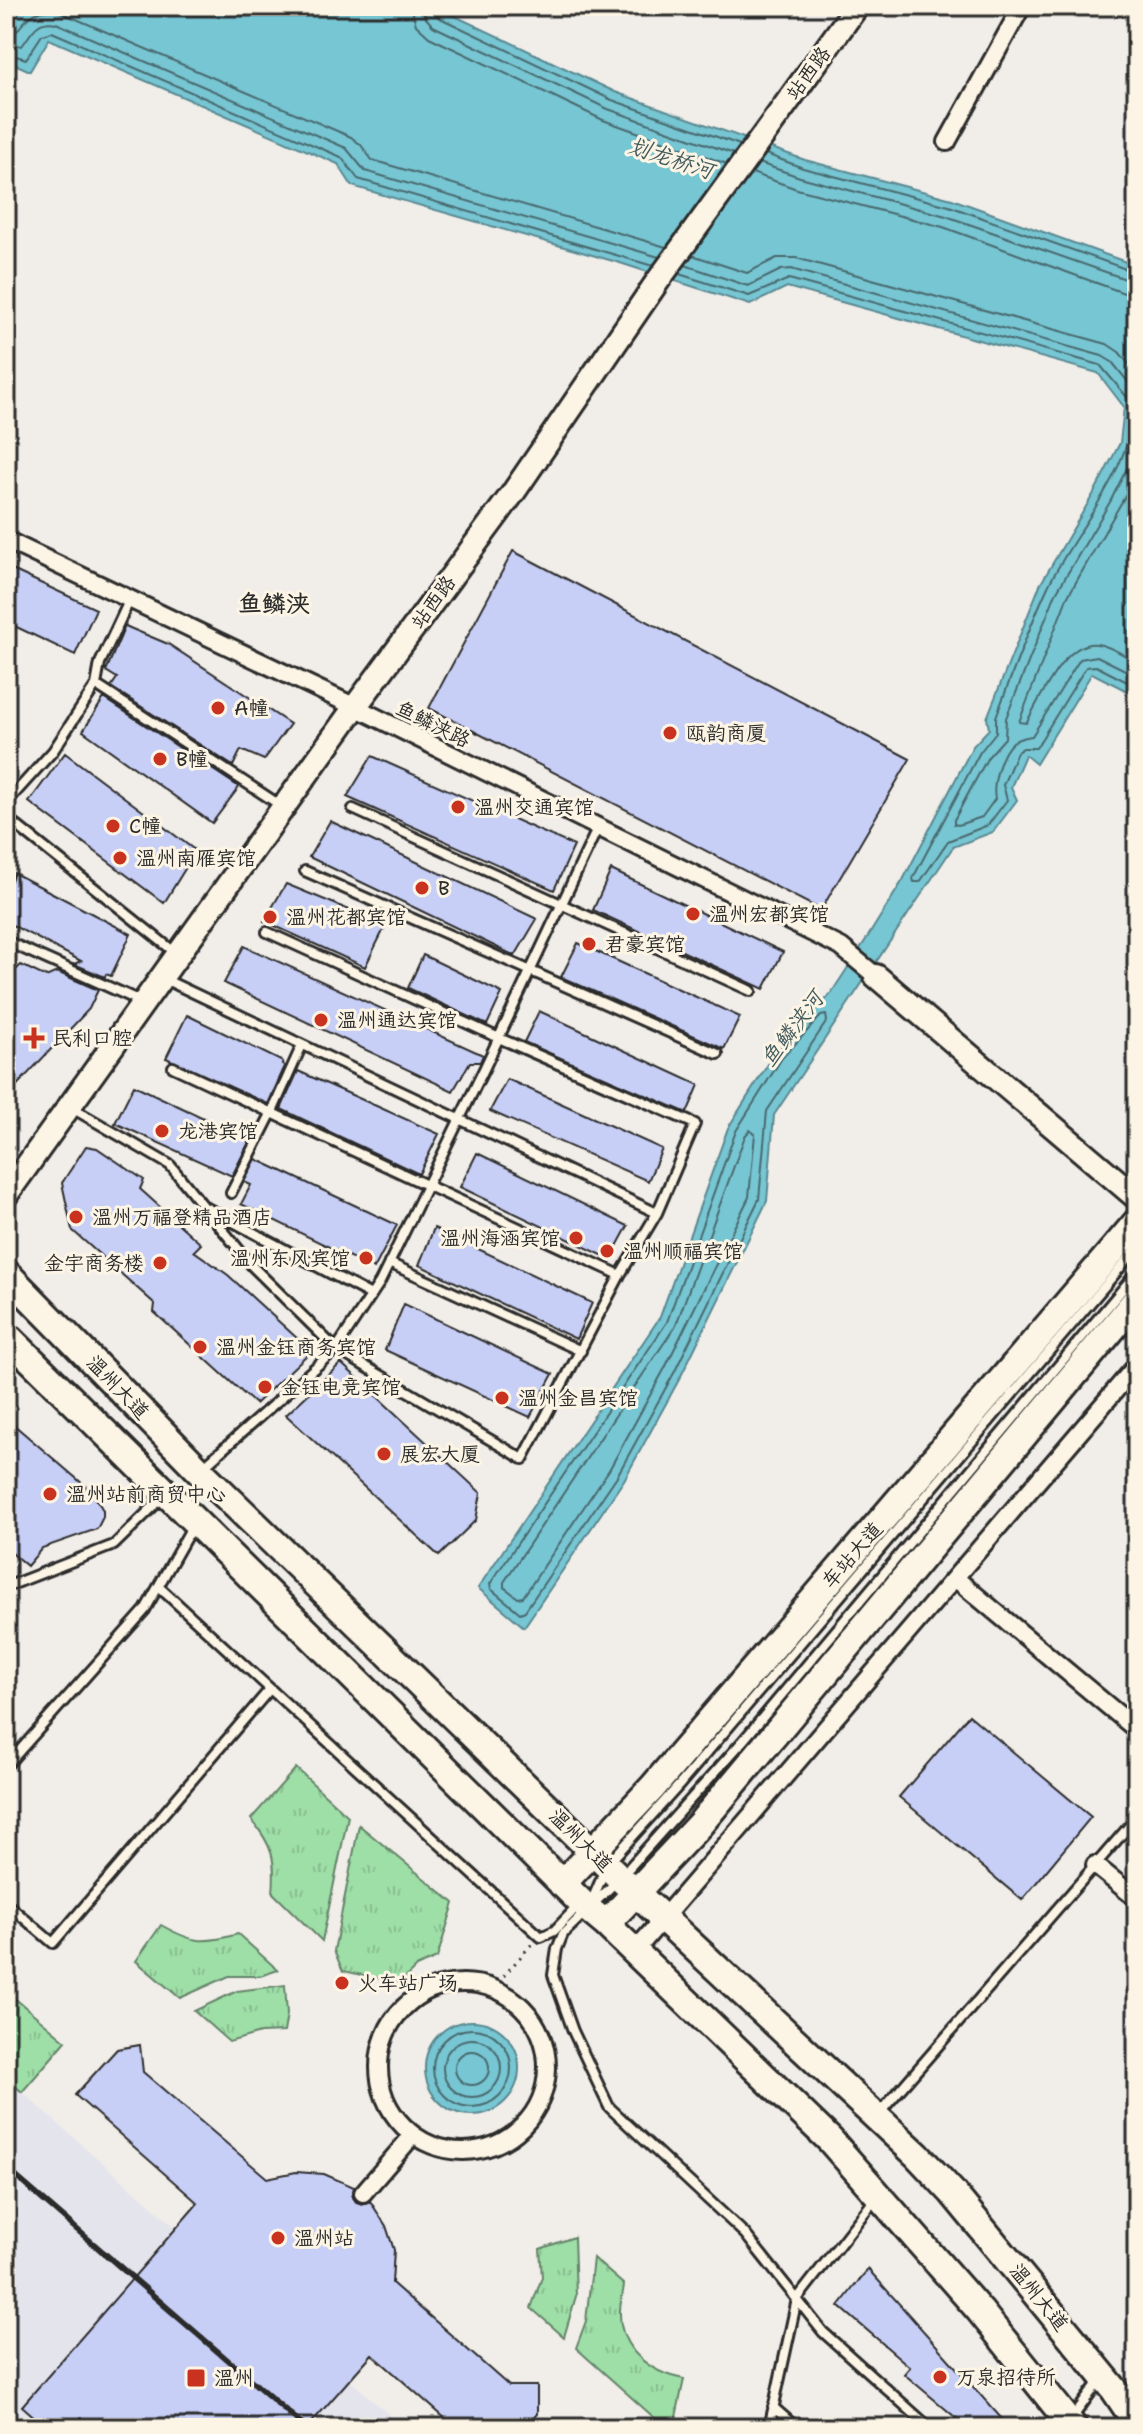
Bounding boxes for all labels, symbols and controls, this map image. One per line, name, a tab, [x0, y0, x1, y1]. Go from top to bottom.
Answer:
street label: 站西路	[780, 40, 837, 105]
water label: 划龙桥河	[625, 131, 720, 186]
street label: 站西路	[405, 569, 462, 634]
district label: 鱼鳞浃	[238, 588, 310, 620]
place label: A幢	[234, 695, 269, 721]
street label: 鱼鳞浃路	[391, 695, 476, 754]
marker: A幢	[209, 699, 227, 717]
place label: 瓯韵商厦	[686, 720, 766, 746]
marker: 瓯韵商厦	[661, 724, 679, 742]
place label: B幢	[176, 746, 208, 772]
marker: B幢	[151, 750, 169, 768]
place label: 温州交通宾馆	[474, 794, 594, 820]
marker: 温州交通宾馆	[449, 798, 467, 816]
place label: C幢	[129, 813, 161, 839]
marker: C幢	[104, 817, 122, 835]
place label: 温州南雁宾馆	[136, 845, 256, 871]
marker: 温州南雁宾馆	[111, 849, 129, 867]
place label: B	[438, 875, 450, 901]
marker: B	[413, 879, 431, 897]
place label: 温州宏都宾馆	[709, 901, 829, 927]
place label: 温州花都宾馆	[286, 904, 406, 930]
marker: 温州宏都宾馆	[684, 905, 702, 923]
marker: 温州花都宾馆	[261, 908, 279, 926]
place label: 君豪宾馆	[605, 931, 685, 957]
marker: 君豪宾馆	[580, 935, 598, 953]
water label: 鱼鳞浃河	[754, 983, 832, 1073]
place label: 温州通达宾馆	[337, 1007, 457, 1033]
marker: 温州通达宾馆	[312, 1011, 330, 1029]
place label: 民利口腔	[52, 1025, 132, 1051]
marker: 民利口腔	[23, 1027, 45, 1049]
place label: 龙港宾馆	[178, 1118, 258, 1144]
marker: 龙港宾馆	[153, 1122, 171, 1140]
place label: 温州万福登精品酒店	[92, 1204, 272, 1230]
marker: 温州万福登精品酒店	[67, 1208, 85, 1226]
place label: 温州海涵宾馆	[440, 1225, 560, 1251]
marker: 温州海涵宾馆	[567, 1229, 585, 1247]
place label: 温州顺福宾馆	[623, 1238, 743, 1264]
marker: 温州顺福宾馆	[598, 1242, 616, 1260]
place label: 温州东风宾馆	[230, 1245, 350, 1271]
marker: 温州东风宾馆	[357, 1249, 375, 1267]
place label: 金宇商务楼	[44, 1250, 144, 1276]
marker: 金宇商务楼	[151, 1254, 169, 1272]
place label: 温州金钰商务宾馆	[216, 1334, 376, 1360]
marker: 温州金钰商务宾馆	[191, 1338, 209, 1356]
street label: 温州大道	[81, 1349, 155, 1425]
place label: 金钰电竞宾馆	[281, 1374, 401, 1400]
marker: 金钰电竞宾馆	[256, 1378, 274, 1396]
place label: 温州金昌宾馆	[518, 1385, 638, 1411]
marker: 温州金昌宾馆	[493, 1389, 511, 1407]
place label: 展宏大厦	[400, 1441, 480, 1467]
marker: 展宏大厦	[375, 1445, 393, 1463]
place label: 温州站前商贸中心	[66, 1481, 226, 1507]
marker: 温州站前商贸中心	[41, 1485, 59, 1503]
street label: 车站大道	[816, 1516, 888, 1594]
street label: 温州大道	[544, 1803, 618, 1877]
place label: 火车站广场	[358, 1970, 458, 1996]
marker: 火车站广场	[333, 1974, 351, 1992]
place label: 温州站	[294, 2225, 354, 2251]
marker: 温州站	[269, 2229, 287, 2247]
street label: 温州大道	[1004, 2258, 1074, 2336]
place label: 万泉招待所	[956, 2364, 1056, 2390]
place label: 温州	[214, 2365, 254, 2391]
marker: 温州	[185, 2367, 207, 2389]
marker: 万泉招待所	[931, 2368, 949, 2386]

